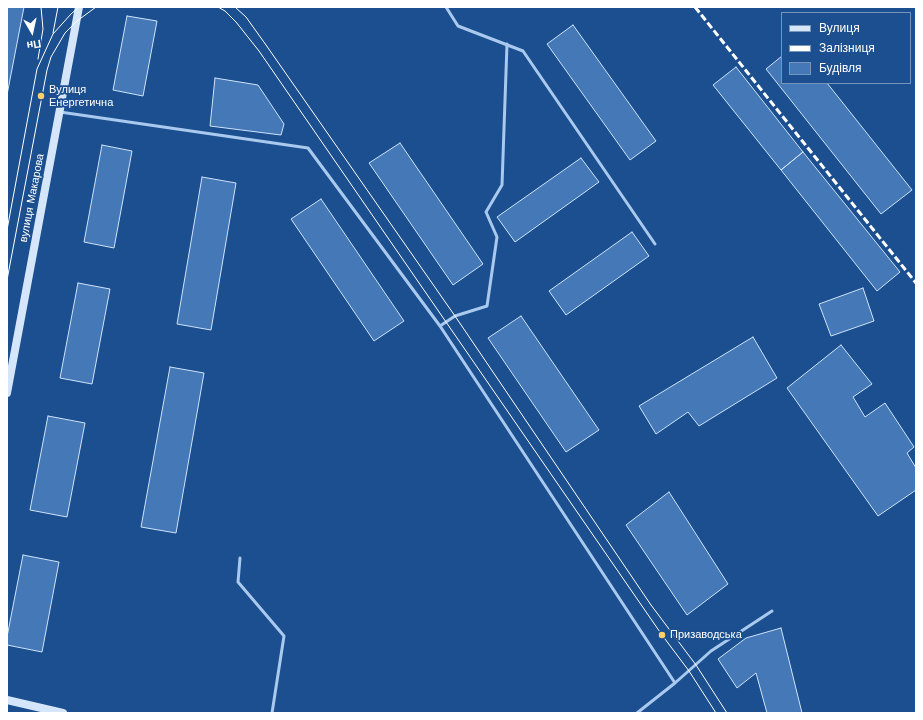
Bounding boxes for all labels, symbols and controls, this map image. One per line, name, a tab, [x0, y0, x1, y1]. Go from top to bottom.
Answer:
north arrow	[12, 12, 52, 52]
legend	[781, 12, 911, 84]
text: Вулиця	[819, 21, 860, 35]
text: Пн	[26, 37, 42, 52]
text: Залізниця	[819, 41, 875, 55]
text: Будівля	[819, 61, 861, 75]
place label: Вулиця Енергетична	[49, 83, 113, 109]
marker: Вулиця Енергетична	[36, 91, 46, 101]
street label: вулиця Макарова	[17, 153, 47, 243]
place label: Призаводська	[670, 628, 742, 642]
marker: Призаводська	[657, 630, 667, 640]

